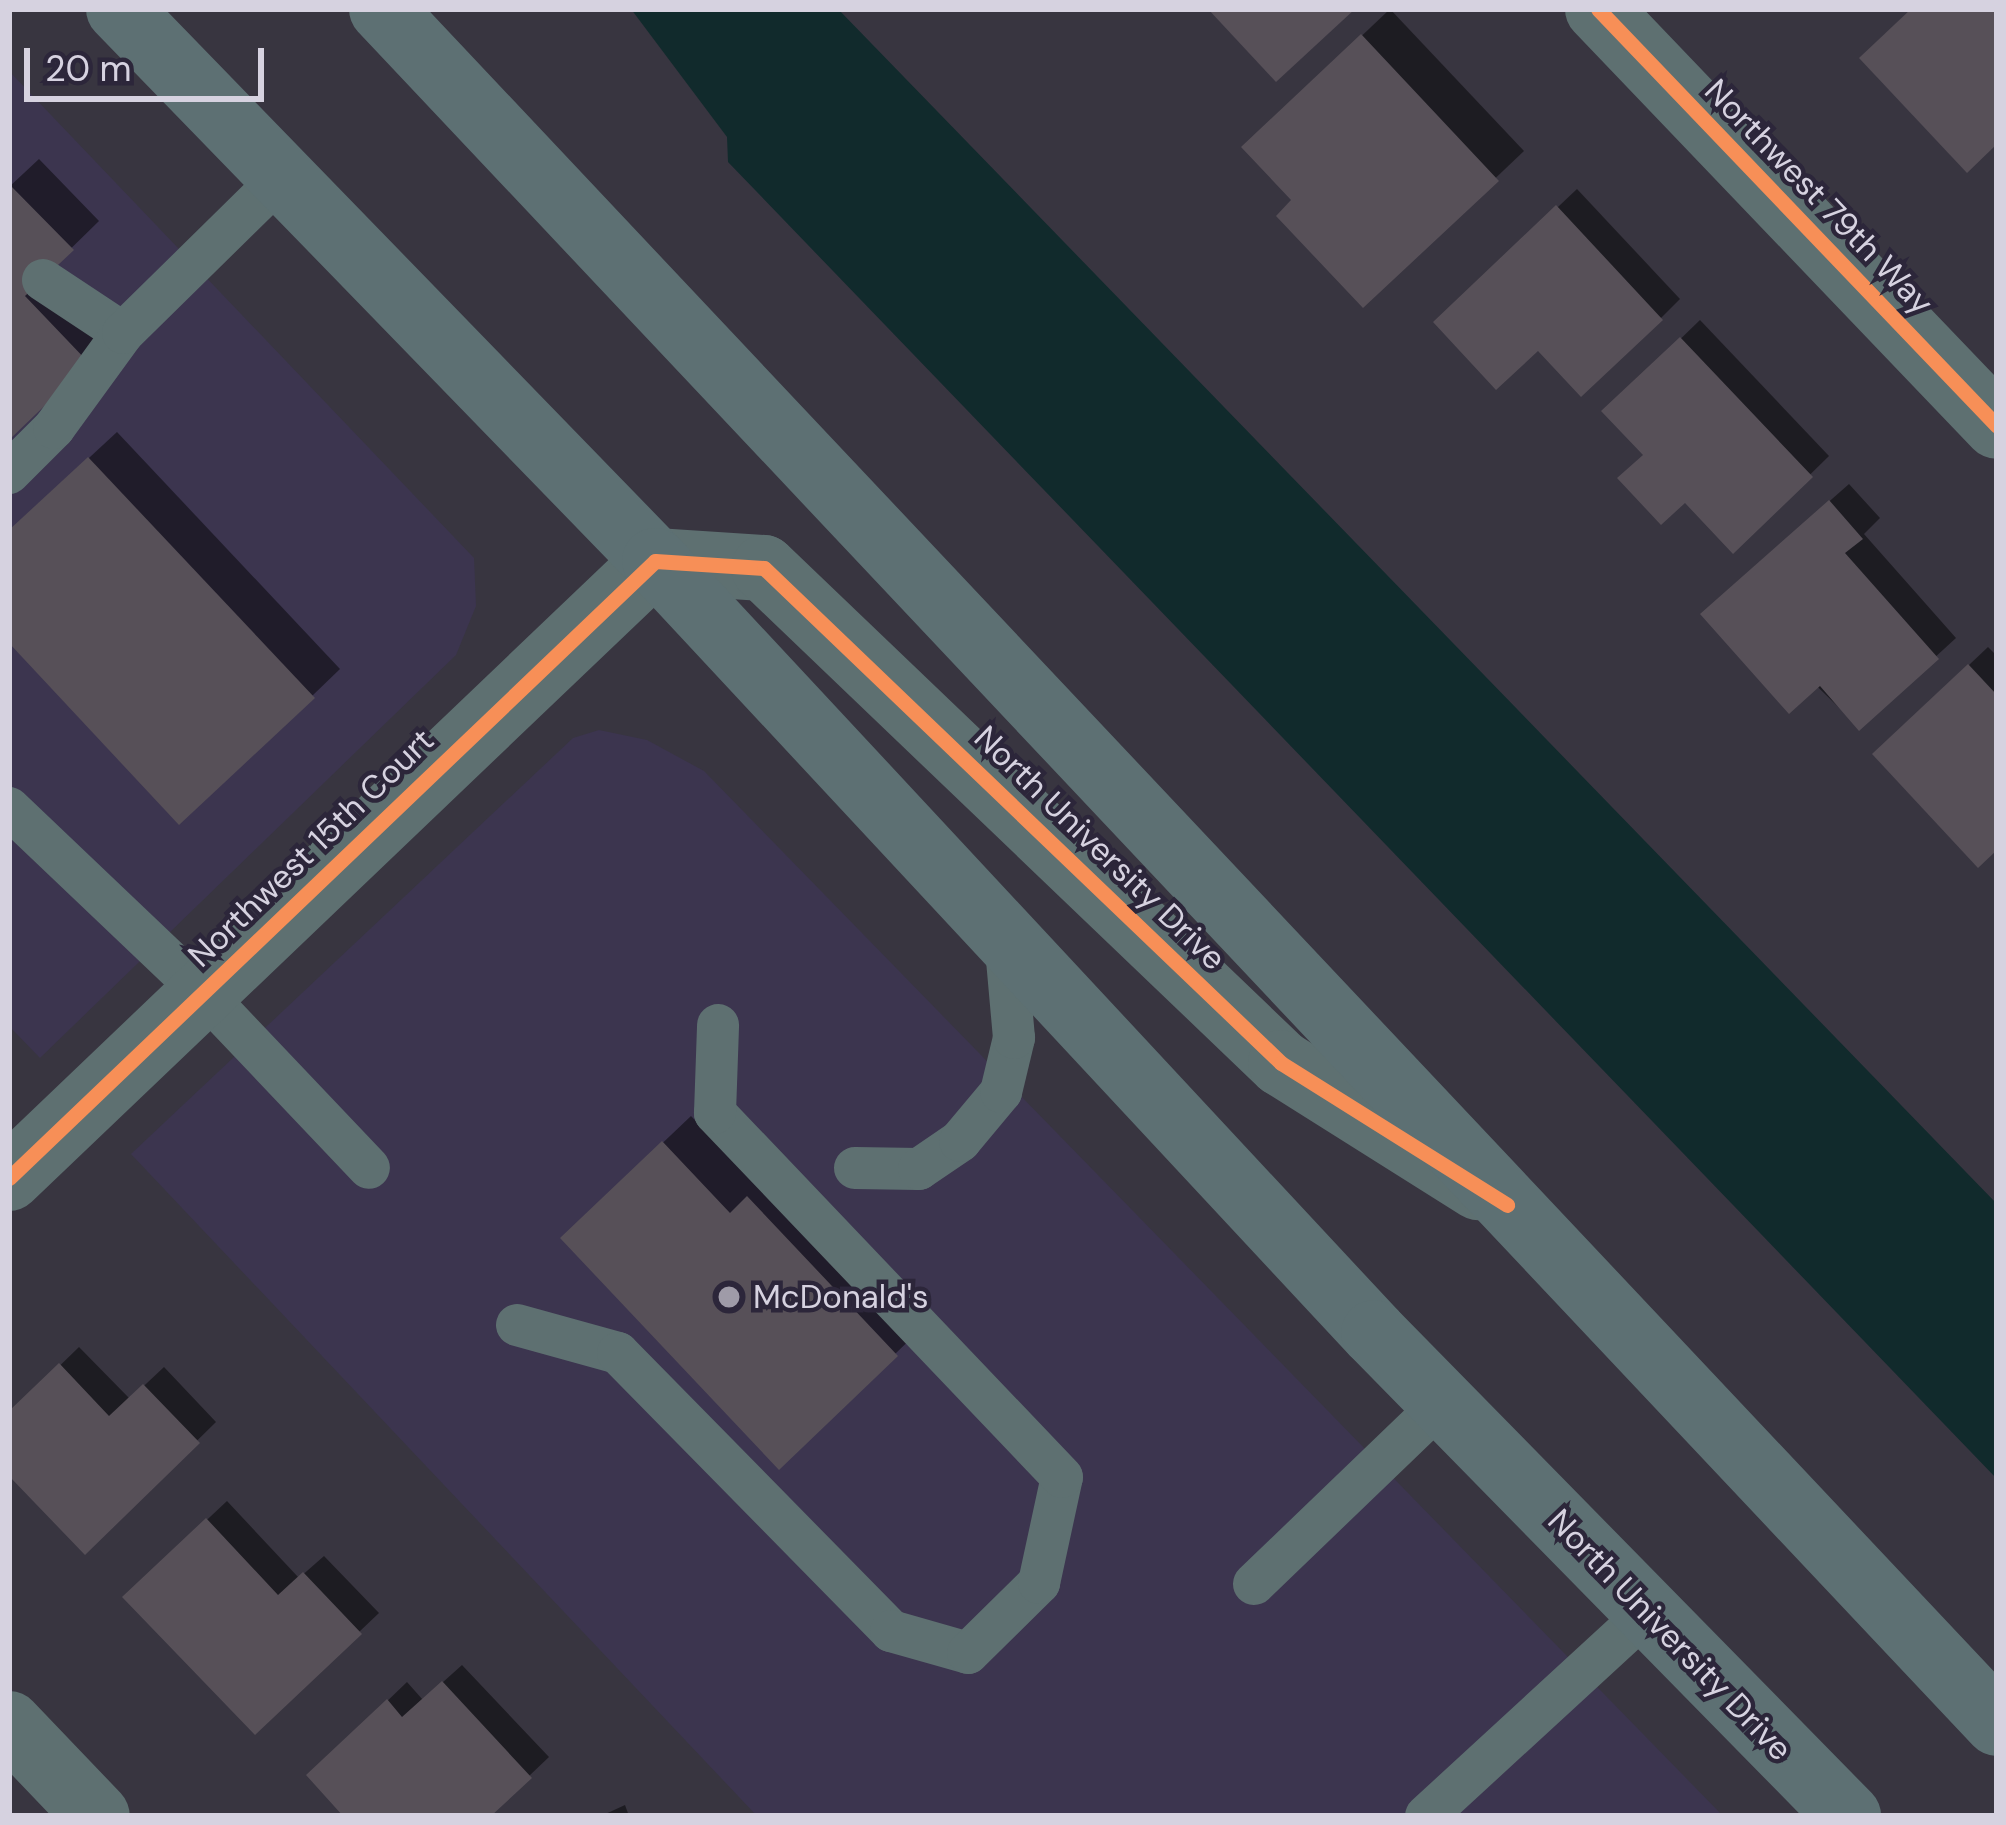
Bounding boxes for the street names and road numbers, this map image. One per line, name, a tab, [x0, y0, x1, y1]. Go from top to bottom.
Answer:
street label: Northwest 79th Way	[1697, 71, 1941, 323]
street label: North University Drive	[966, 718, 1234, 978]
street label: Northwest 15th Court	[180, 721, 442, 975]
street label: North University Drive	[1540, 1501, 1800, 1769]

